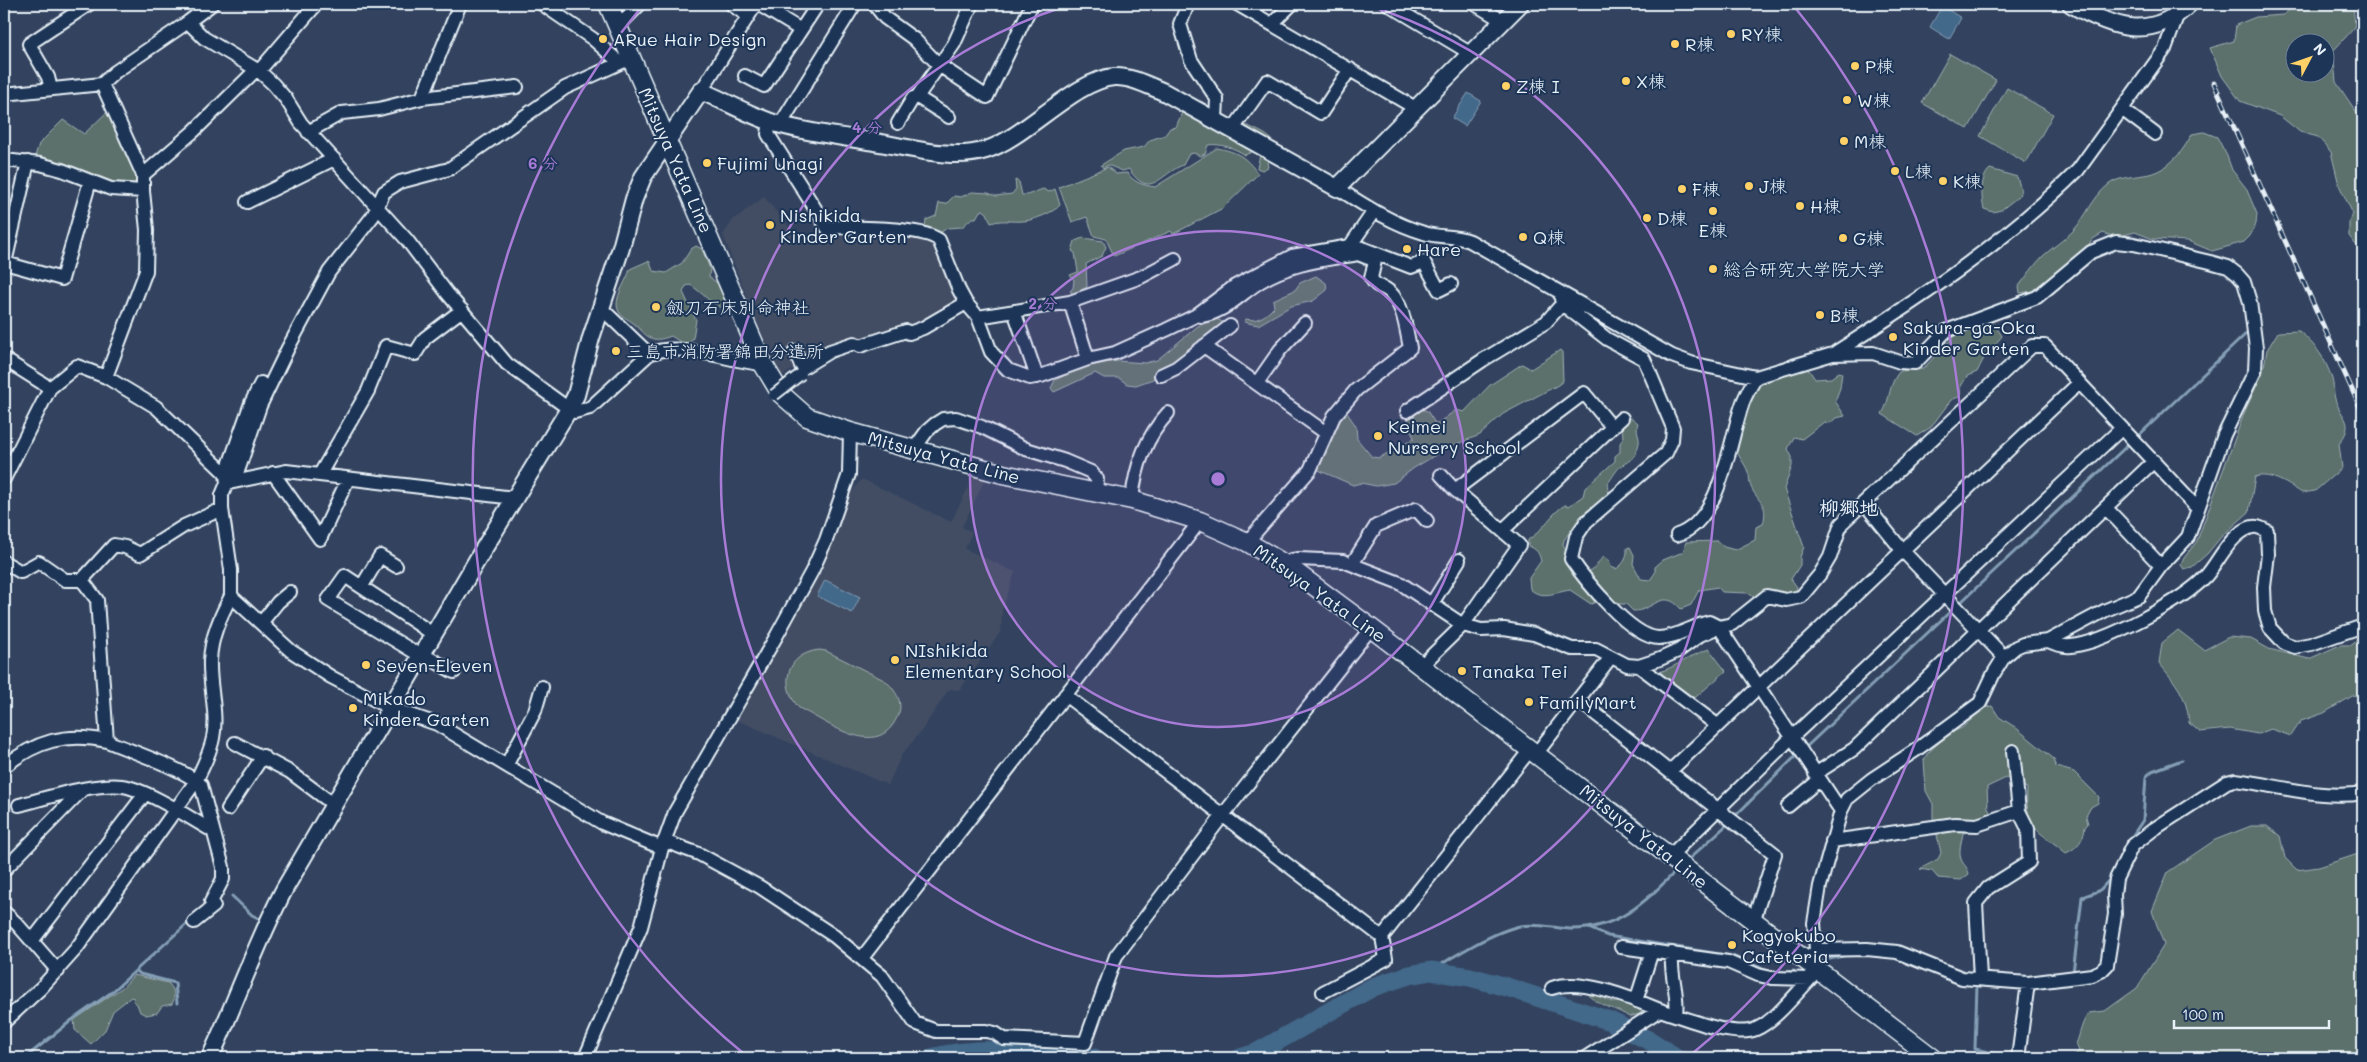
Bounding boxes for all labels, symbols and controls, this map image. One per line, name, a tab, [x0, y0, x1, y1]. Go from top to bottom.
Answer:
place label: RY棟	[1741, 22, 1782, 46]
place label: ARue Hair Design	[613, 27, 766, 51]
marker: RY棟	[1725, 28, 1737, 40]
place label: R棟	[1685, 32, 1715, 56]
north arrow	[2284, 32, 2334, 82]
marker: ARue Hair Design	[597, 33, 609, 45]
marker: R棟	[1669, 38, 1681, 50]
text: N	[2310, 39, 2331, 59]
place label: P棟	[1865, 54, 1894, 78]
marker: P棟	[1849, 60, 1861, 72]
place label: X棟	[1636, 69, 1666, 93]
place label: Z棟 I	[1516, 74, 1560, 98]
marker: X棟	[1620, 75, 1632, 87]
marker: Z棟 I	[1500, 80, 1512, 92]
street label: Mitsuya Yata Line	[633, 84, 719, 236]
place label: W棟	[1857, 88, 1891, 112]
marker: W棟	[1841, 94, 1853, 106]
text: 4 分	[852, 117, 882, 137]
place label: M棟	[1854, 129, 1886, 153]
marker: M棟	[1838, 135, 1850, 147]
place label: Fujimi Unagi	[717, 151, 823, 175]
text: 6 分	[528, 153, 558, 173]
marker: Fujimi Unagi	[701, 157, 713, 169]
place label: L棟	[1905, 159, 1932, 183]
marker: L棟	[1889, 165, 1901, 177]
place label: K棟	[1953, 169, 1982, 193]
place label: J棟	[1759, 174, 1787, 198]
marker: K棟	[1937, 175, 1949, 187]
place label: F棟	[1692, 177, 1720, 201]
marker: J棟	[1743, 180, 1755, 192]
marker: F棟	[1676, 183, 1688, 195]
place label: H棟	[1810, 194, 1841, 218]
marker: H棟	[1794, 200, 1806, 212]
place label: Nishikida Kinder Garten	[780, 203, 906, 248]
marker: E棟	[1707, 205, 1719, 217]
place label: D棟	[1657, 206, 1687, 230]
marker: D棟	[1641, 212, 1653, 224]
place label: E棟	[1699, 218, 1727, 242]
marker: Nishikida Kinder Garten	[764, 219, 776, 231]
place label: Q棟	[1533, 225, 1565, 249]
place label: G棟	[1853, 226, 1884, 250]
marker: Q棟	[1517, 231, 1529, 243]
marker: G棟	[1837, 232, 1849, 244]
place label: Hare	[1417, 237, 1461, 261]
marker: Hare	[1401, 243, 1413, 255]
place label: 総合研究大学院大学	[1723, 257, 1885, 281]
marker: 総合研究大学院大学	[1707, 263, 1719, 275]
text: 2 分	[1029, 293, 1057, 313]
place label: 劔刀石床別命神社	[666, 295, 810, 319]
marker: 劔刀石床別命神社	[650, 301, 662, 313]
place label: B棟	[1830, 303, 1859, 327]
marker: B棟	[1814, 309, 1826, 321]
place label: Sakura-ga-Oka Kinder Garten	[1903, 315, 2036, 360]
marker: Sakura-ga-Oka Kinder Garten	[1887, 331, 1899, 343]
place label: 三島市消防署錦田分遣所	[626, 339, 824, 363]
marker: 三島市消防署錦田分遣所	[610, 345, 622, 357]
place label: Keimei Nursery School	[1388, 414, 1521, 459]
street label: Mitsuya Yata Line	[865, 425, 1023, 489]
marker: Keimei Nursery School	[1372, 430, 1384, 442]
centre of rings	[1209, 470, 1227, 488]
district label: 柳郷地	[1819, 494, 1879, 520]
street label: Mitsuya Yata Line	[1249, 538, 1391, 648]
place label: NIshikida Elementary School	[905, 638, 1067, 683]
place label: Seven-Eleven	[376, 653, 492, 677]
marker: NIshikida Elementary School	[889, 654, 901, 666]
marker: Seven-Eleven	[360, 659, 372, 671]
place label: Tanaka Tei	[1472, 659, 1568, 683]
marker: Tanaka Tei	[1456, 665, 1468, 677]
place label: Mikado Kinder Garten	[363, 686, 489, 731]
place label: FamilyMart	[1539, 690, 1637, 714]
marker: FamilyMart	[1523, 696, 1535, 708]
marker: Mikado Kinder Garten	[347, 702, 359, 714]
street label: Mitsuya Yata Line	[1575, 778, 1713, 894]
place label: Kogyokubo Cafeteria	[1742, 923, 1836, 968]
marker: Kogyokubo Cafeteria	[1726, 939, 1738, 951]
scale bar	[2174, 997, 2330, 1029]
text: 100 m	[2182, 1004, 2224, 1024]

